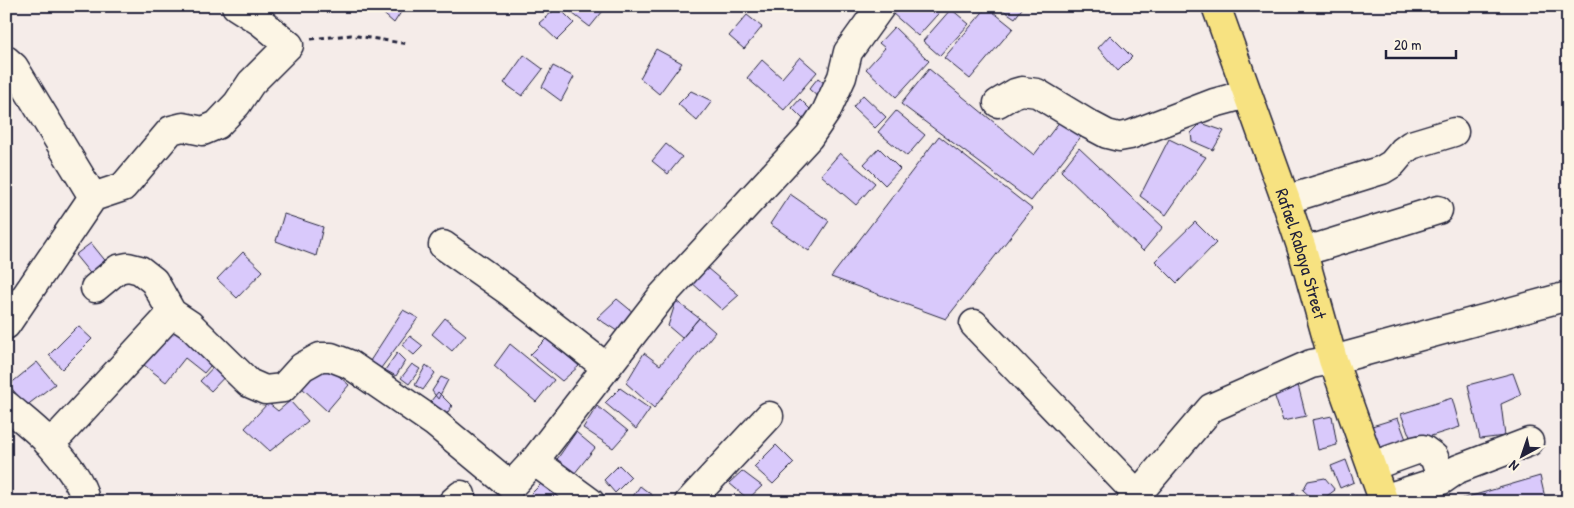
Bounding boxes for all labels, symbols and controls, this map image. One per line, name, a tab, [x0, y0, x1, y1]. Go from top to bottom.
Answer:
scale bar	[1386, 28, 1456, 60]
text: 20 m	[1394, 34, 1421, 55]
street label: Rafael Rabaya Street	[1270, 185, 1334, 322]
north arrow	[1496, 430, 1546, 480]
text: N	[1504, 456, 1522, 476]

